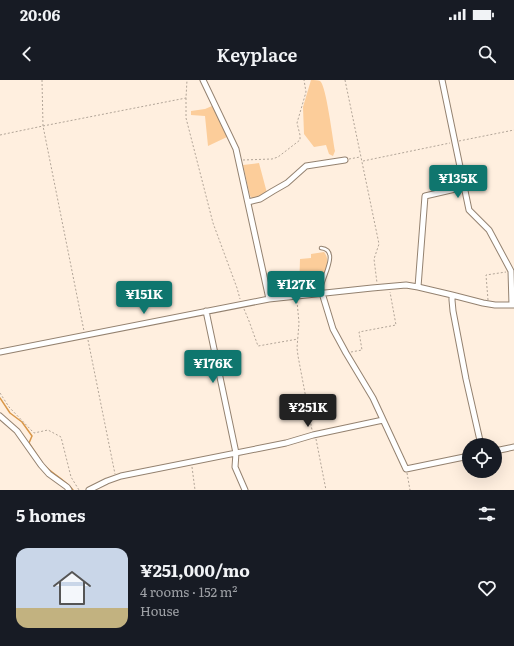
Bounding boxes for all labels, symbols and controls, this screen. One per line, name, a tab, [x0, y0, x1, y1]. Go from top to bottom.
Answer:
text: 20:06	[20, 3, 60, 26]
text: Keyplace	[217, 41, 297, 68]
icon: back	[16, 43, 38, 65]
icon: search	[476, 43, 498, 65]
pin: ¥135K	[430, 165, 486, 199]
text: ¥135K	[438, 168, 478, 187]
pin: ¥127K	[268, 271, 324, 305]
text: ¥127K	[276, 274, 316, 293]
pin: ¥151K	[116, 281, 172, 315]
text: ¥151K	[125, 284, 163, 303]
pin: ¥176K	[185, 350, 241, 384]
text: ¥176K	[193, 353, 233, 372]
pin: ¥251K	[280, 394, 336, 428]
text: ¥251K	[288, 397, 328, 416]
map controls	[462, 438, 502, 478]
button: locate	[462, 438, 502, 478]
text: 5 homes	[16, 502, 86, 527]
icon: filters	[476, 503, 498, 525]
text: ¥251,000/mo	[140, 557, 250, 582]
icon: home	[48, 564, 96, 612]
icon: heart	[476, 577, 498, 599]
text: 4 rooms · 152 m²	[140, 582, 238, 601]
text: House	[140, 601, 179, 620]

